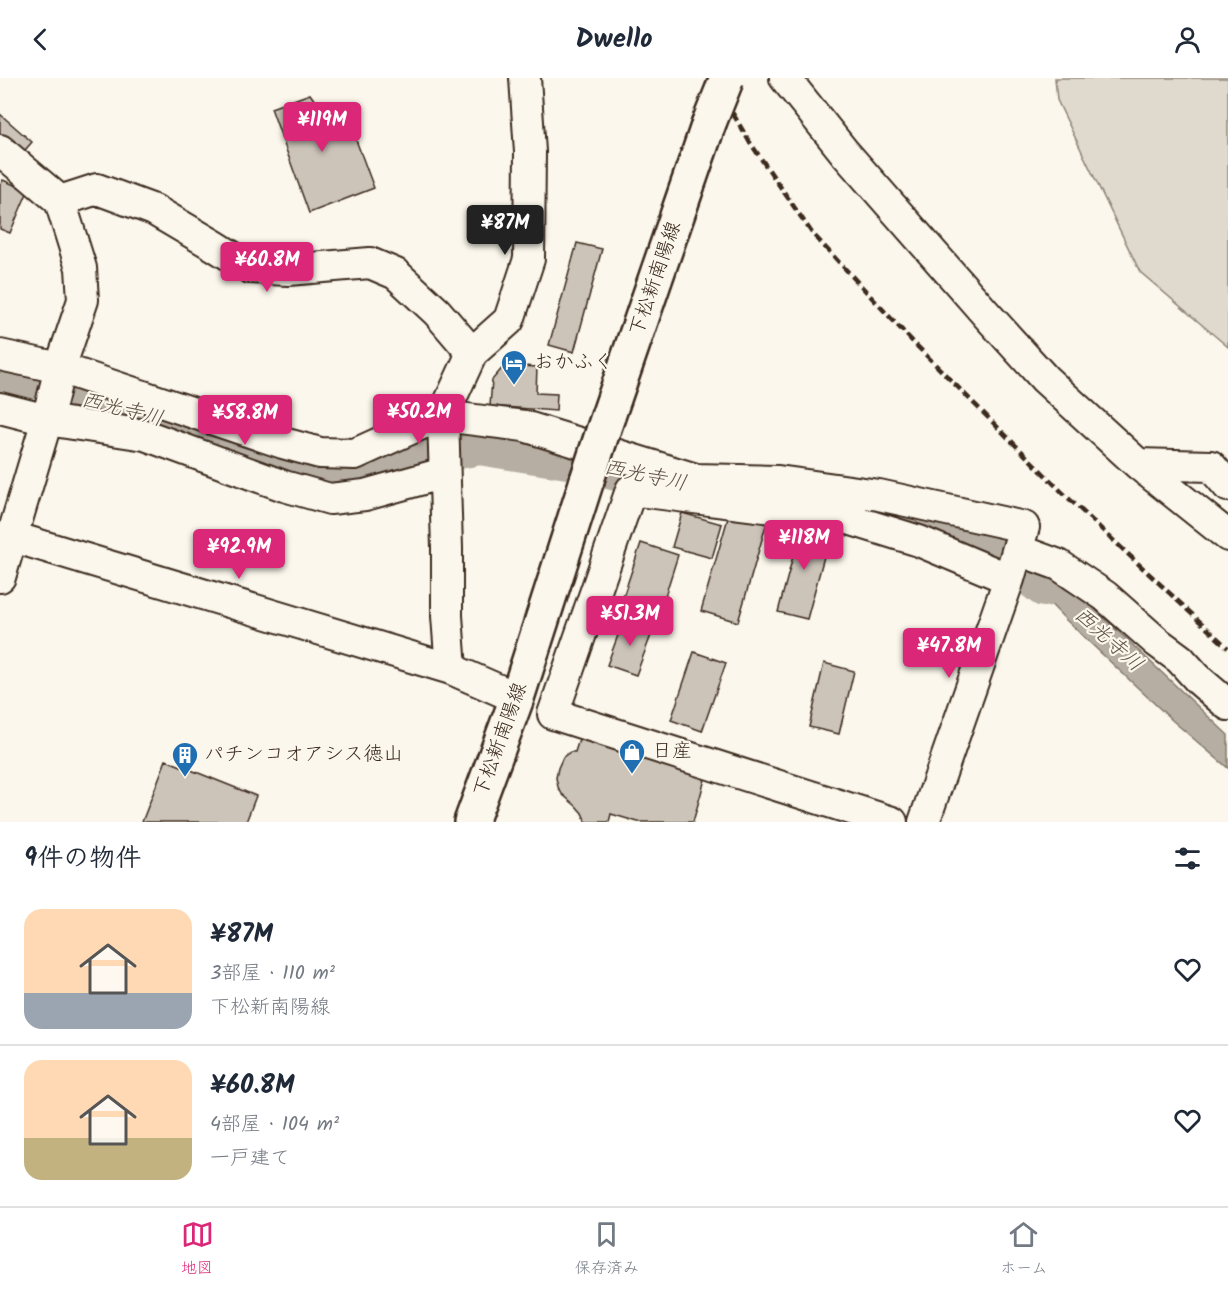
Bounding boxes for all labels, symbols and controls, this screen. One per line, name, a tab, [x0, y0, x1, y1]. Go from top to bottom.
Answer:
text: Dwello	[575, 18, 653, 61]
icon: back	[24, 23, 57, 56]
icon: person	[1171, 23, 1204, 56]
pin: ¥119M	[280, 102, 364, 153]
text: ¥119M	[297, 105, 347, 137]
pin: ¥87M	[469, 205, 541, 256]
text: ¥87M	[481, 208, 529, 240]
street label: 下松新南陽線	[621, 217, 691, 341]
pin: ¥60.8M	[218, 242, 316, 293]
text: ¥60.8M	[234, 245, 300, 277]
place label: おかふく	[534, 347, 613, 379]
hotel icon: おかふく	[499, 348, 529, 386]
water label: 西光寺川	[77, 384, 167, 436]
pin: ¥50.2M	[370, 394, 468, 445]
pin: ¥58.8M	[196, 395, 294, 446]
text: ¥50.2M	[387, 397, 451, 429]
text: ¥58.8M	[212, 398, 278, 430]
water label: 西光寺川	[600, 451, 690, 501]
pin: ¥118M	[762, 520, 846, 571]
text: ¥118M	[778, 523, 830, 555]
pin: ¥92.9M	[190, 529, 288, 580]
text: ¥92.9M	[207, 532, 271, 564]
pin: ¥51.3M	[581, 596, 679, 647]
text: ¥51.3M	[600, 599, 660, 631]
water label: 西光寺川	[1066, 600, 1150, 680]
pin: ¥47.8M	[900, 628, 998, 679]
text: ¥47.8M	[917, 631, 981, 663]
street label: 下松新南陽線	[465, 678, 537, 802]
place label: 日産	[652, 736, 692, 768]
shop icon: 日産	[617, 737, 647, 775]
place label: パチンコオアシス徳山	[204, 739, 404, 771]
building icon: パチンコオアシス徳山	[170, 740, 200, 778]
text: 9件の物件	[24, 838, 141, 880]
icon: filters	[1171, 842, 1204, 875]
text: ¥87M	[210, 914, 273, 956]
icon: home	[72, 933, 144, 1005]
icon: heart	[1171, 953, 1204, 986]
text: 3部屋 · 110 m²	[210, 958, 335, 990]
text: 下松新南陽線	[210, 992, 330, 1024]
text: ¥60.8M	[210, 1065, 295, 1107]
icon: home	[72, 1084, 144, 1156]
icon: heart	[1171, 1104, 1204, 1137]
text: 4部屋 · 104 m²	[210, 1109, 339, 1141]
text: 一戸建て	[210, 1143, 290, 1175]
tab: 地図	[181, 1218, 214, 1281]
tab: 保存済み	[575, 1218, 639, 1281]
tab: ホーム	[1000, 1218, 1047, 1281]

